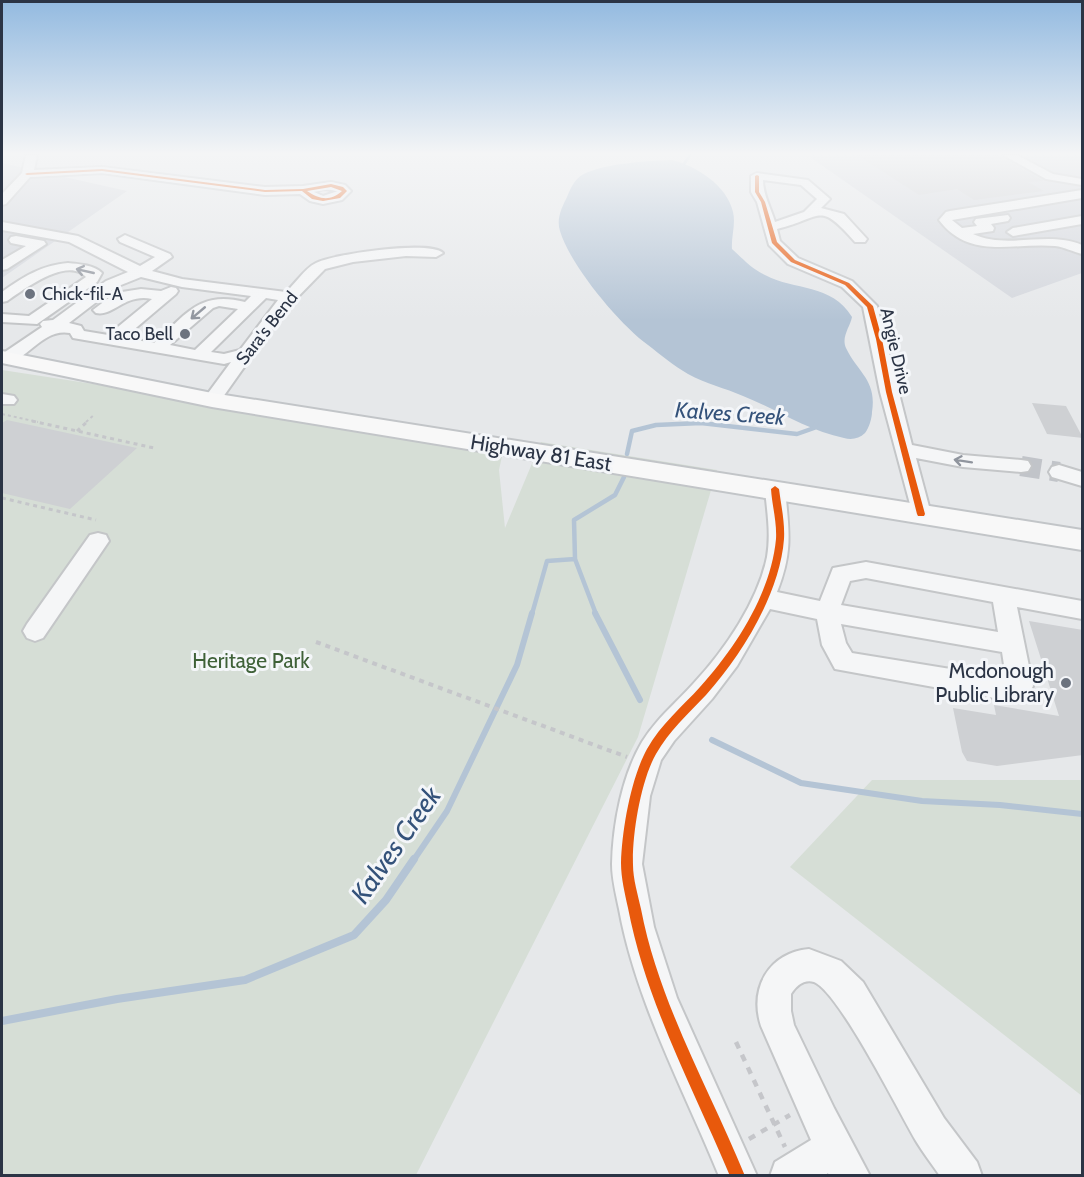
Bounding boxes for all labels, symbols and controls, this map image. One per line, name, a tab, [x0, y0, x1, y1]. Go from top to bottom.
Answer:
one-way arrow	[75, 264, 94, 276]
place label: Chick-fil-A	[42, 283, 123, 305]
marker: Chick-fil-A	[23, 287, 37, 301]
street label: Sara's Bend	[231, 287, 303, 369]
one-way arrow	[191, 306, 206, 320]
street label: Angie Drive	[875, 306, 917, 396]
place label: Taco Bell	[105, 323, 174, 345]
marker: Taco Bell	[178, 327, 192, 341]
water label: Kalves Creek	[674, 396, 786, 431]
street label: Highway 81 East	[469, 429, 613, 476]
one-way arrow	[953, 455, 973, 466]
park label: Heritage Park	[192, 648, 310, 673]
place label: Mcdonough Public Library	[935, 658, 1054, 707]
marker: Mcdonough Public Library	[1059, 676, 1073, 690]
water label: Kalves Creek	[343, 779, 449, 909]

